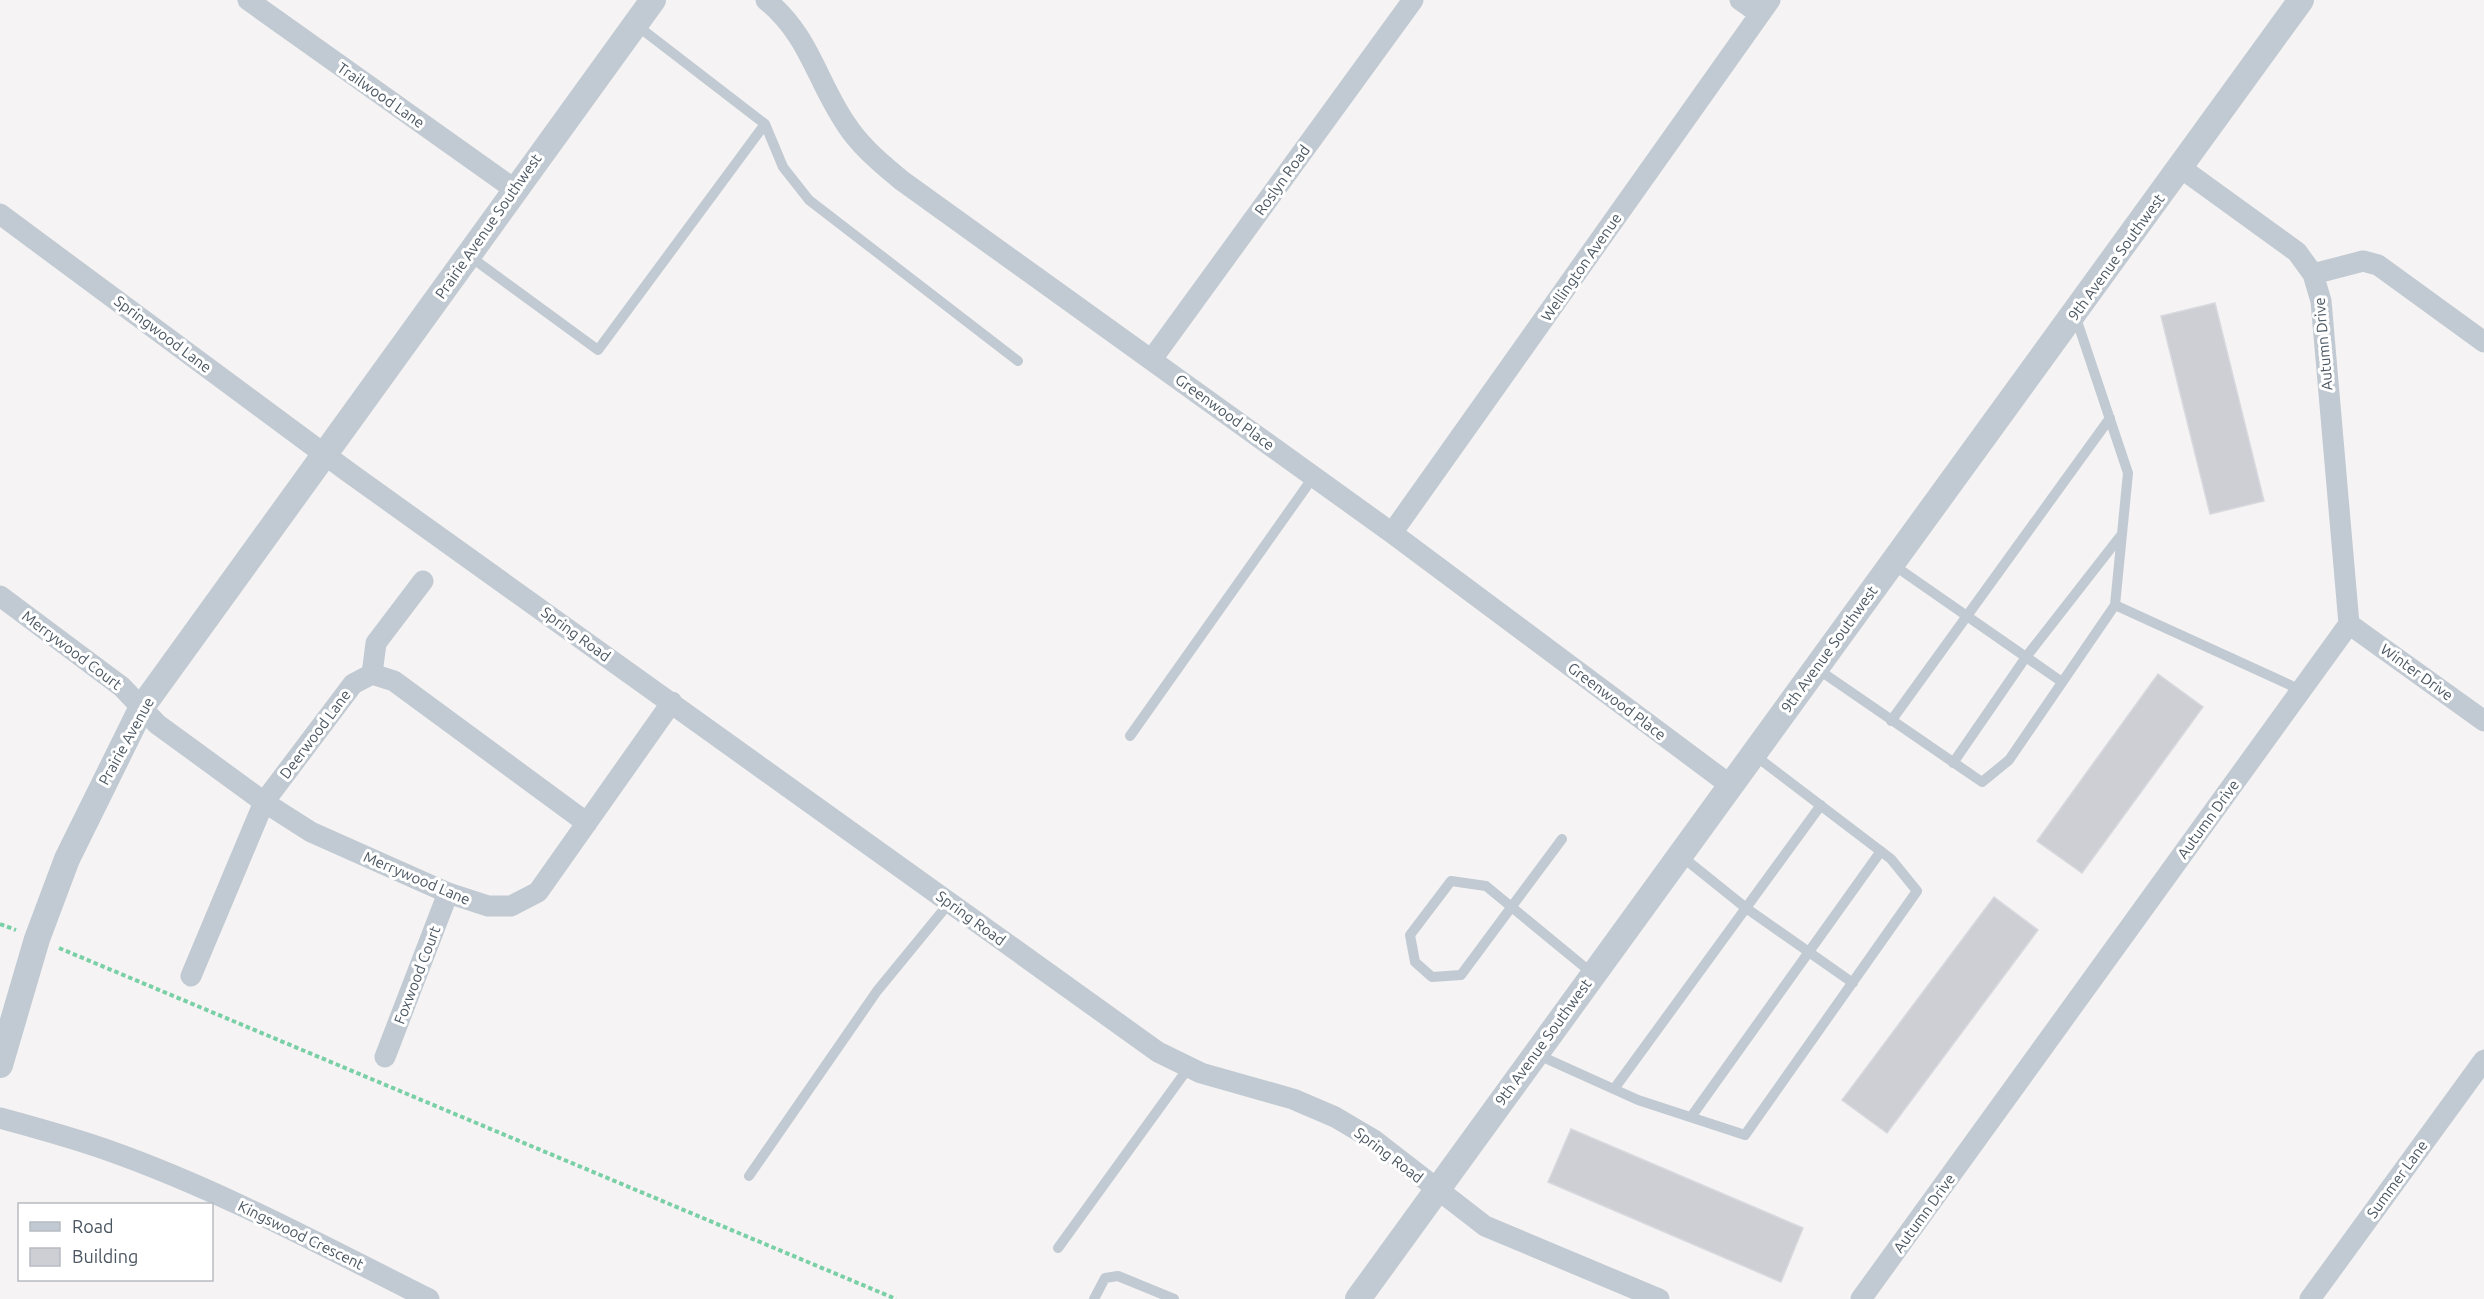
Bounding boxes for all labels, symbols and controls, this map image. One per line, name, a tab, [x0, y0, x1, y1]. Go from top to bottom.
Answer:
street label: Trailwood Lane	[334, 59, 428, 131]
street label: Roslyn Road	[1251, 142, 1313, 218]
street label: Prairie Avenue Southwest	[431, 150, 545, 302]
street label: 9th Avenue Southwest	[2064, 190, 2168, 324]
street label: Wellington Avenue	[1537, 210, 1625, 324]
street label: Springwood Lane	[111, 292, 215, 376]
street label: Autumn Drive	[2310, 297, 2336, 391]
street label: Greenwood Place	[1172, 370, 1278, 454]
street label: 9th Avenue Southwest	[1777, 582, 1881, 716]
street label: Spring Road	[538, 603, 614, 665]
street label: Merrywood Court	[19, 607, 125, 693]
street label: Winter Drive	[2378, 640, 2456, 704]
street label: Greenwood Place	[1565, 659, 1669, 743]
street label: Deerwood Lane	[276, 686, 354, 782]
street label: Prairie Avenue	[95, 694, 157, 788]
street label: Autumn Drive	[2174, 776, 2242, 862]
street label: Merrywood Lane	[361, 848, 473, 908]
street label: Spring Road	[933, 887, 1009, 949]
street label: Foxwood Court	[391, 924, 444, 1026]
street label: 9th Avenue Southwest	[1491, 975, 1595, 1109]
street label: Spring Road	[1351, 1124, 1427, 1186]
street label: Summer Lane	[2363, 1137, 2431, 1221]
street label: Autumn Drive	[1890, 1170, 1958, 1256]
street label: Kingswood Crescent	[235, 1197, 367, 1273]
legend	[18, 1203, 213, 1281]
text: Road	[72, 1216, 114, 1236]
text: Building	[72, 1246, 138, 1266]

